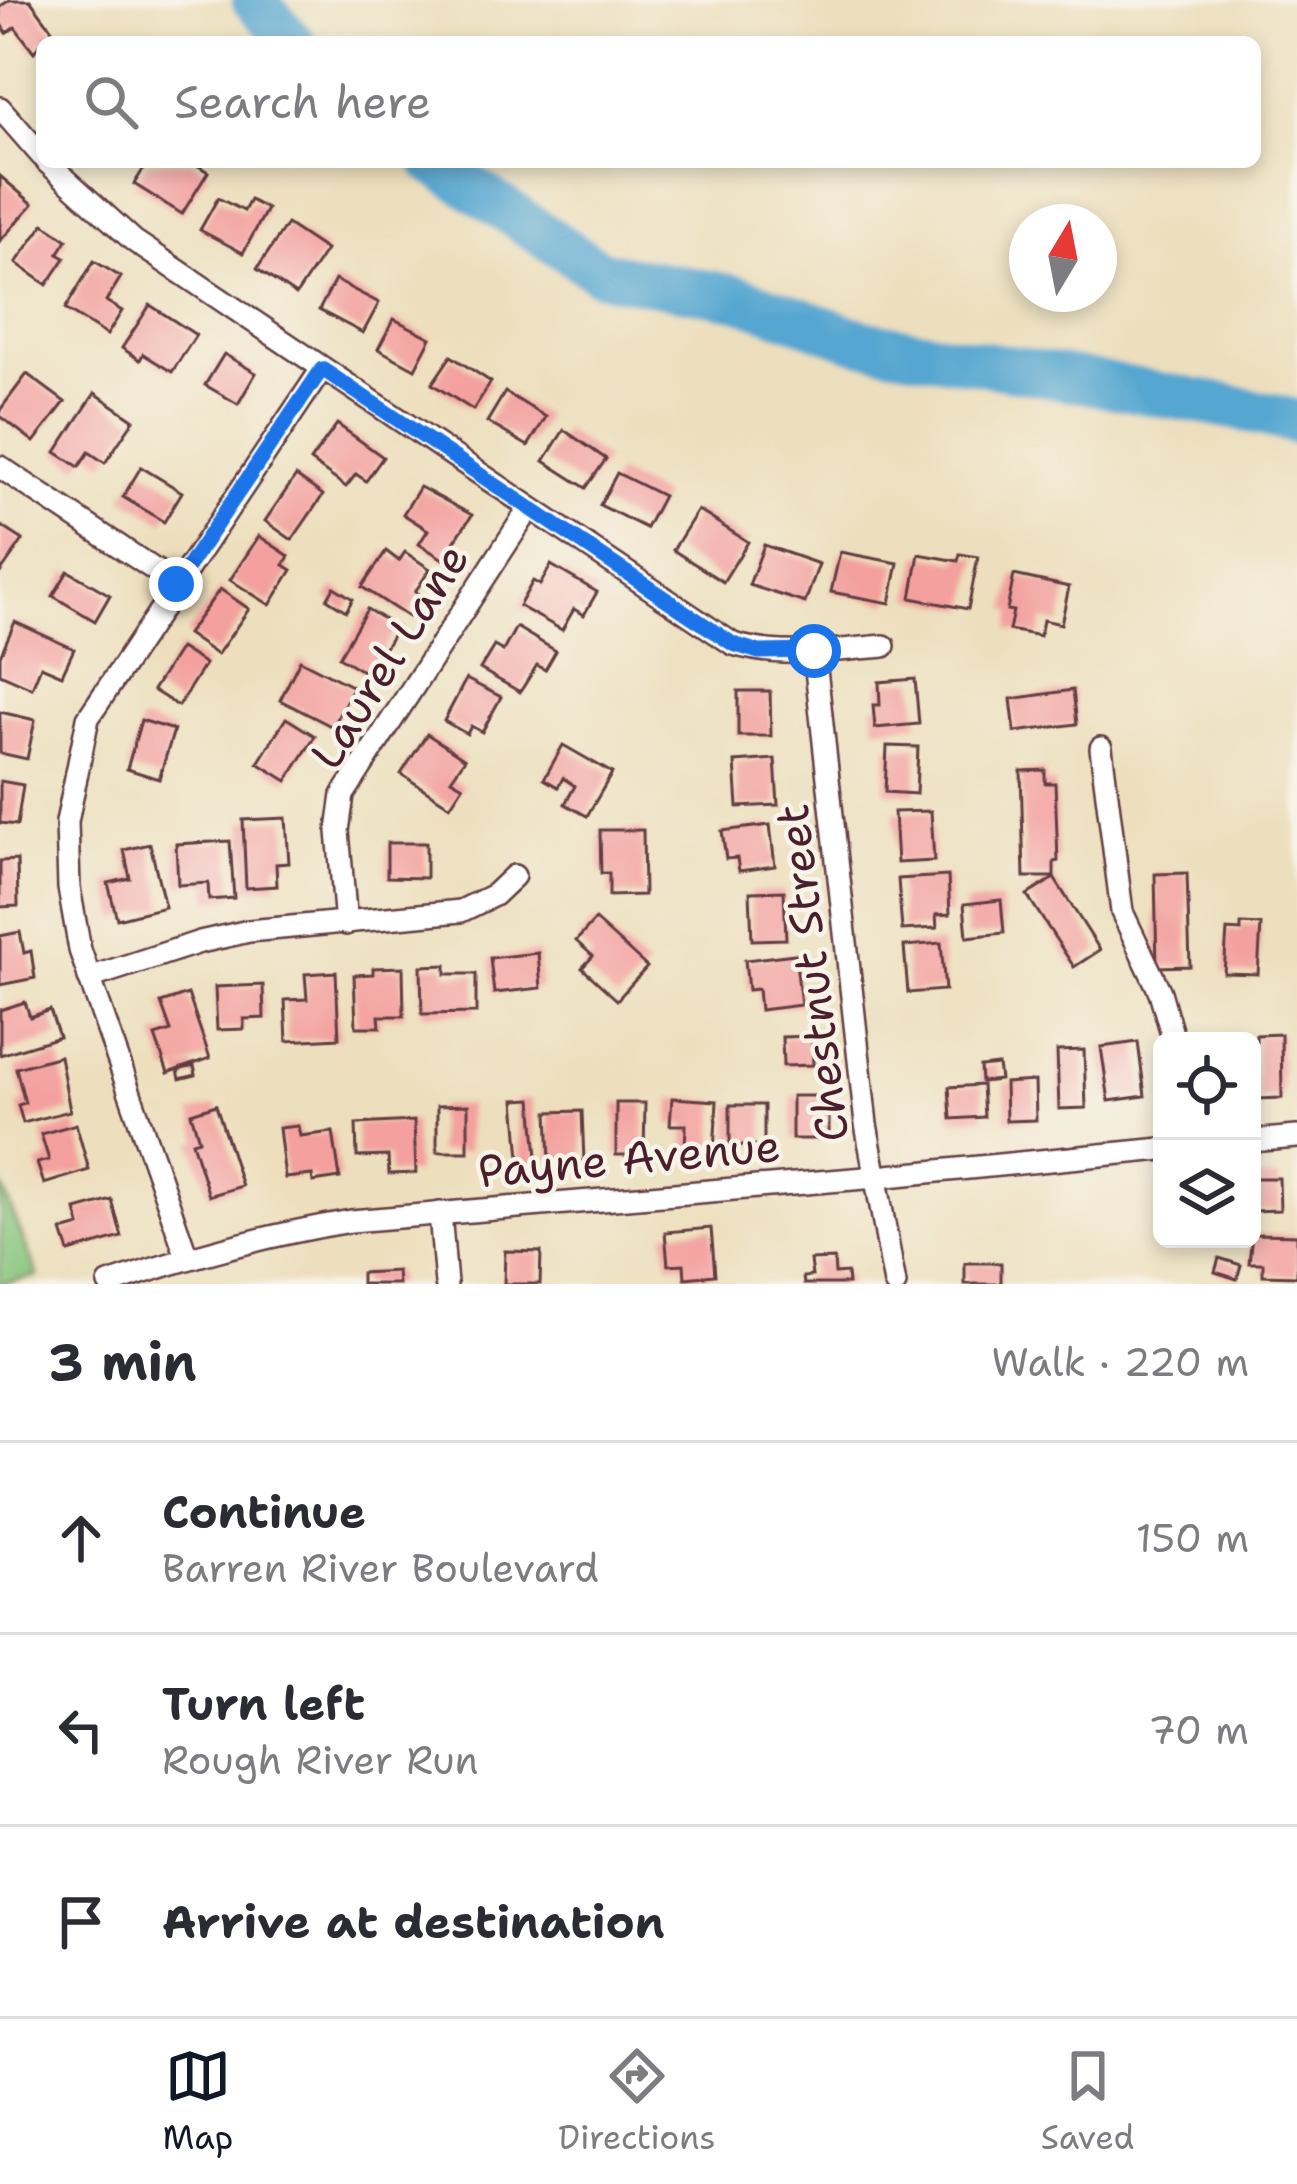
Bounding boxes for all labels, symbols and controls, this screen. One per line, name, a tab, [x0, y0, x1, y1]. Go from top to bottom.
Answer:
search box	[36, 36, 1261, 168]
icon: search	[78, 69, 144, 135]
text: Search here	[174, 72, 431, 132]
north arrow	[1009, 204, 1117, 312]
street label: Laurel Lane	[296, 532, 482, 780]
route end	[149, 557, 203, 611]
route start	[787, 624, 841, 678]
street label: Chestnut Street	[762, 801, 862, 1145]
map controls	[1153, 1032, 1261, 1248]
button: locate	[1153, 1032, 1261, 1140]
street label: Payne Avenue	[475, 1115, 783, 1201]
button: layers	[1153, 1140, 1261, 1248]
text: 3 min	[48, 1328, 197, 1396]
text: Walk · 220 m	[992, 1336, 1249, 1388]
text: Continue	[162, 1482, 366, 1542]
icon: ahead	[48, 1505, 114, 1571]
text: 150 m	[1136, 1512, 1249, 1564]
text: Barren River Boulevard	[162, 1542, 599, 1594]
text: Turn left	[162, 1674, 365, 1734]
icon: left	[48, 1697, 114, 1763]
text: 70 m	[1148, 1704, 1249, 1756]
text: Rough River Run	[162, 1734, 478, 1786]
icon: arrive	[48, 1889, 114, 1955]
text: Arrive at destination	[162, 1892, 665, 1952]
tab: Map	[163, 2043, 233, 2160]
tab: Directions	[558, 2043, 716, 2160]
tab: Saved	[1041, 2043, 1134, 2160]

